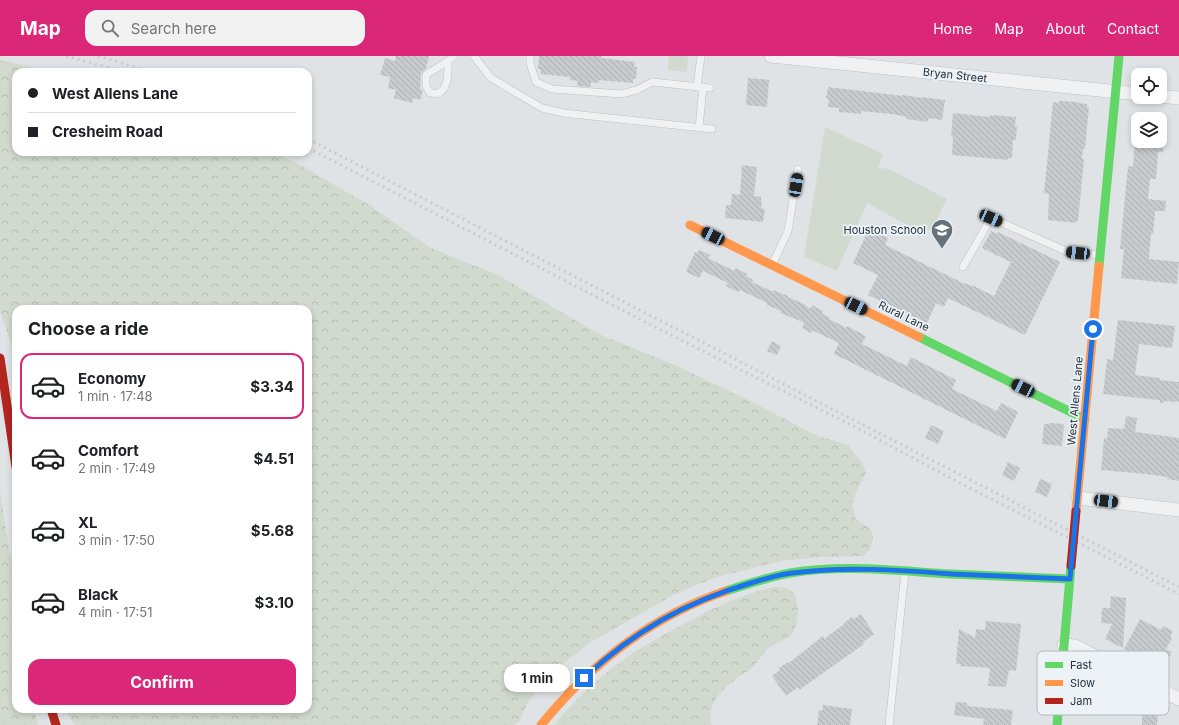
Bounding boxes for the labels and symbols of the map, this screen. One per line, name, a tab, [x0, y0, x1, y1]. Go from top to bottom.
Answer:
street label: Bryan Street	[922, 65, 988, 85]
car	[788, 172, 804, 198]
car	[978, 208, 1004, 228]
school or university icon: Houston School	[929, 217, 955, 250]
place label: Houston School	[844, 223, 926, 237]
car	[700, 225, 726, 247]
car	[1065, 246, 1091, 260]
car	[843, 295, 869, 317]
street label: Rural Lane	[876, 298, 932, 334]
route start	[1084, 320, 1102, 338]
street label: West Allens Lane	[1064, 356, 1086, 446]
car	[1010, 377, 1036, 399]
car	[1093, 494, 1119, 508]
legend	[1037, 651, 1169, 715]
text: Fast	[1070, 658, 1092, 672]
callout: 1 min	[504, 664, 570, 692]
route end	[575, 669, 593, 687]
text: Slow	[1070, 676, 1095, 690]
text: Jam	[1070, 694, 1092, 708]

